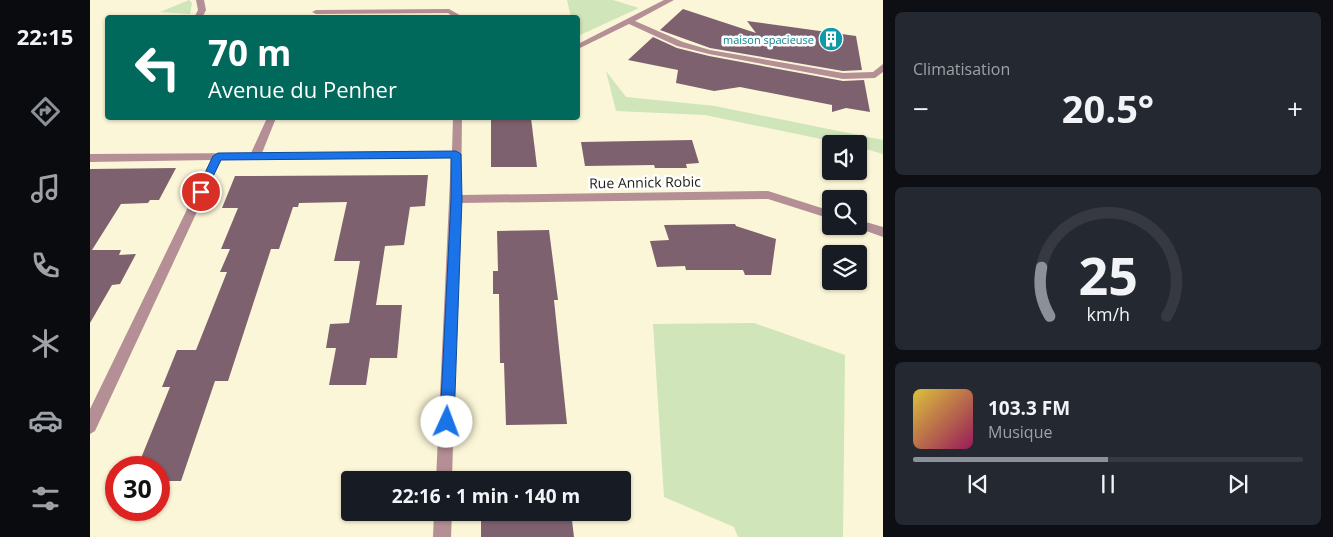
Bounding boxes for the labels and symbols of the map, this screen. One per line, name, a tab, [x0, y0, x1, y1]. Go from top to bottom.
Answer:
building icon: maison spacieuse	[818, 26, 844, 52]
place label: maison spacieuse	[723, 32, 814, 47]
pin	[180, 171, 222, 213]
street label: Rue Annick Robic	[589, 172, 701, 192]
position arrow	[420, 395, 472, 447]
speed limit sign: 30	[105, 456, 170, 521]

